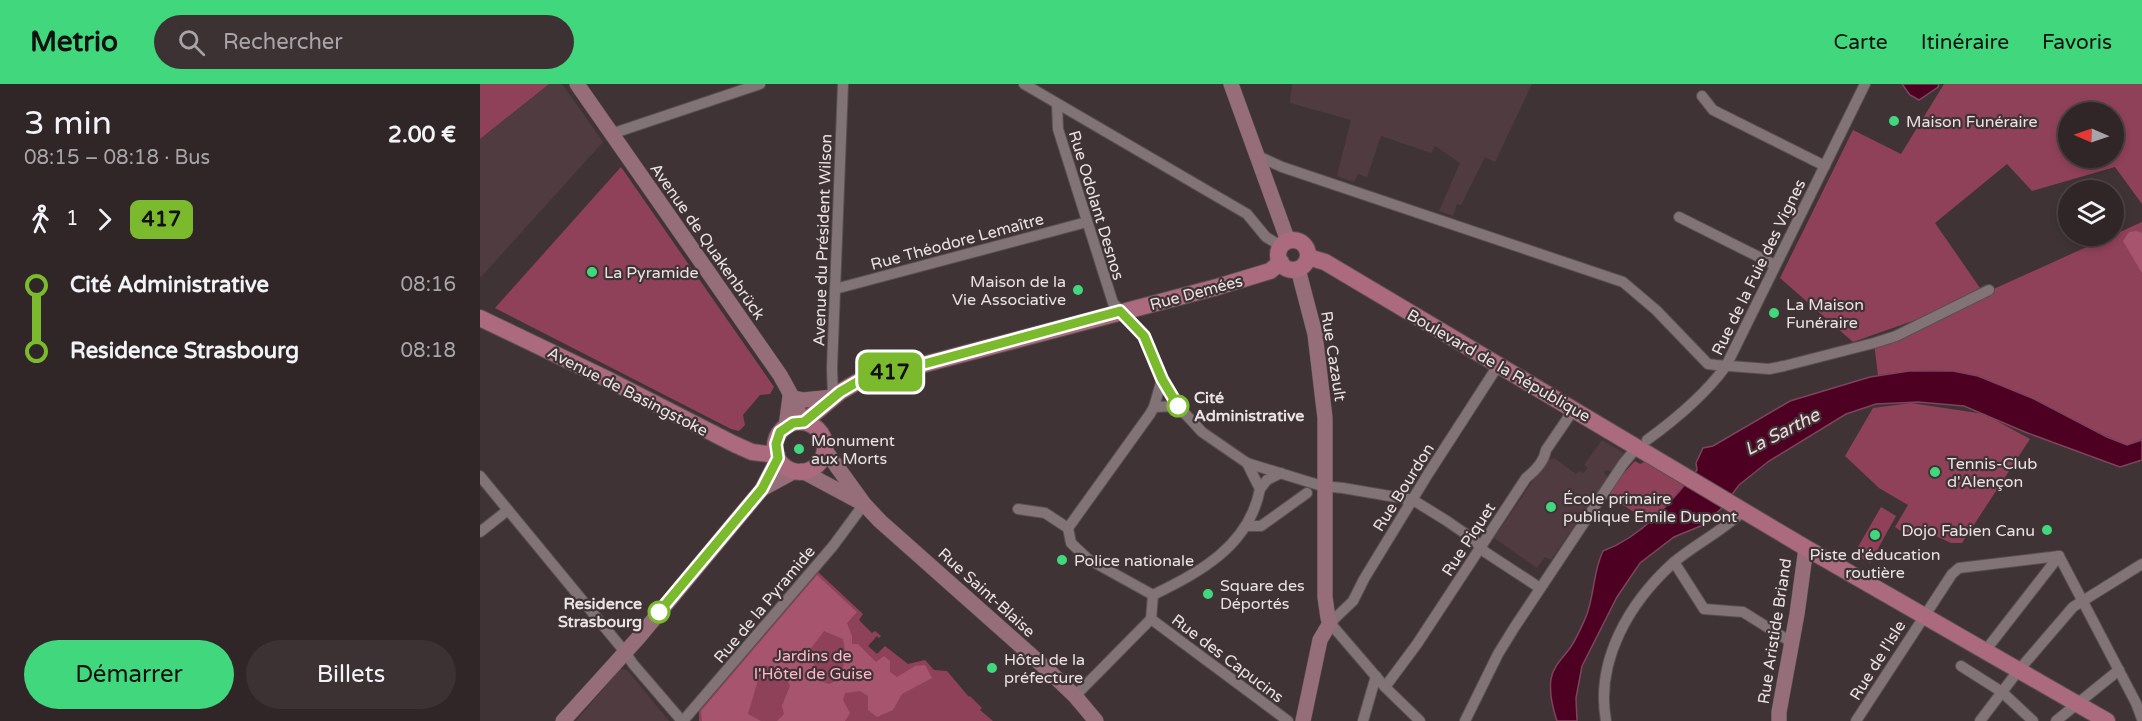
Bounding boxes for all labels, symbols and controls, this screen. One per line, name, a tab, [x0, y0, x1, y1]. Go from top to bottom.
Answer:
search box	[154, 15, 574, 69]
text: Metrio	[30, 25, 118, 59]
icon: search	[175, 26, 208, 59]
text: Rechercher	[223, 29, 343, 55]
text: Carte	[1834, 30, 1888, 55]
text: Itinéraire	[1921, 30, 2009, 55]
text: Favoris	[2042, 30, 2112, 55]
north arrow	[2058, 102, 2124, 168]
map controls	[2058, 102, 2124, 246]
text: 3 min	[24, 104, 112, 143]
place label: Maison Funéraire	[1906, 112, 2038, 132]
marker: Maison Funéraire	[1887, 114, 1901, 128]
text: 2.00 €	[388, 122, 456, 148]
street label: Rue Odolant Desnos	[1064, 128, 1128, 282]
street label: Avenue du Président Wilson	[809, 133, 837, 347]
text: 08:15 – 08:18 · Bus	[24, 146, 210, 170]
street label: Avenue de Quakenbrück	[645, 159, 769, 324]
street label: Rue de la Fuie des Vignes	[1708, 176, 1810, 359]
button: layers	[2058, 180, 2124, 246]
icon: walk	[24, 203, 57, 236]
icon: forward	[88, 203, 121, 236]
text: 1	[66, 207, 79, 231]
text: 417	[142, 207, 181, 232]
street label: Rue Théodore Lemaître	[868, 209, 1046, 275]
place label: La Pyramide	[604, 263, 699, 283]
marker: La Pyramide	[585, 265, 599, 279]
street label: Rue Demées	[1147, 271, 1245, 315]
text: Cité Administrative	[70, 272, 269, 298]
place label: Maison de la Vie Associative	[952, 272, 1066, 310]
text: 08:16	[401, 273, 456, 297]
marker: Maison de la Vie Associative	[1071, 283, 1085, 297]
place label: La Maison Funéraire	[1786, 295, 1864, 333]
street label: Boulevard de la République	[1403, 305, 1594, 427]
marker: La Maison Funéraire	[1767, 306, 1781, 320]
street label: Rue Cazault	[1316, 310, 1350, 403]
text: Residence Strasbourg	[70, 338, 299, 364]
text: 08:18	[401, 339, 456, 363]
street label: Avenue de Basingstoke	[544, 343, 711, 441]
line badge: 417	[856, 352, 924, 392]
text: 417	[870, 360, 910, 385]
place label: Cité Administrative	[1194, 388, 1304, 426]
marker: Cité Administrative	[1167, 395, 1189, 417]
water label: La Sarthe	[1741, 403, 1824, 460]
place label: Monument aux Morts	[811, 431, 895, 469]
street label: Rue Bourdon	[1369, 440, 1439, 535]
marker: Monument aux Morts	[792, 442, 806, 456]
place label: Tennis-Club d'Alençon	[1947, 454, 2037, 492]
marker: Tennis-Club d'Alençon	[1928, 465, 1942, 479]
place label: École primaire publique Emile Dupont	[1563, 489, 1737, 527]
street label: Rue Piquet	[1438, 499, 1500, 580]
marker: École primaire publique Emile Dupont	[1544, 500, 1558, 514]
place label: Dojo Fabien Canu	[1902, 521, 2035, 541]
marker: Dojo Fabien Canu	[2040, 523, 2054, 537]
marker: Piste d'éducation routière	[1868, 528, 1882, 542]
street label: Rue de la Pyramide	[710, 542, 820, 667]
street label: Rue Saint-Blaise	[934, 544, 1039, 642]
place label: Piste d'éducation routière	[1810, 545, 1940, 583]
place label: Police nationale	[1074, 551, 1194, 571]
marker: Police nationale	[1055, 553, 1069, 567]
street label: Rue Aristide Briand	[1754, 557, 1796, 705]
place label: Square des Déportés	[1220, 576, 1305, 614]
marker: Square des Déportés	[1201, 587, 1215, 601]
place label: Residence Strasbourg	[558, 594, 642, 632]
marker: Residence Strasbourg	[648, 601, 670, 623]
street label: Rue des Capucins	[1167, 610, 1287, 707]
street label: Rue de l'Isle	[1845, 617, 1910, 704]
button: Démarrer	[24, 640, 234, 709]
button: Billets	[246, 640, 456, 709]
park label: Jardins de l'Hôtel de Guise	[754, 646, 872, 684]
place label: Hôtel de la préfecture	[1004, 650, 1085, 688]
marker: Hôtel de la préfecture	[985, 661, 999, 675]

